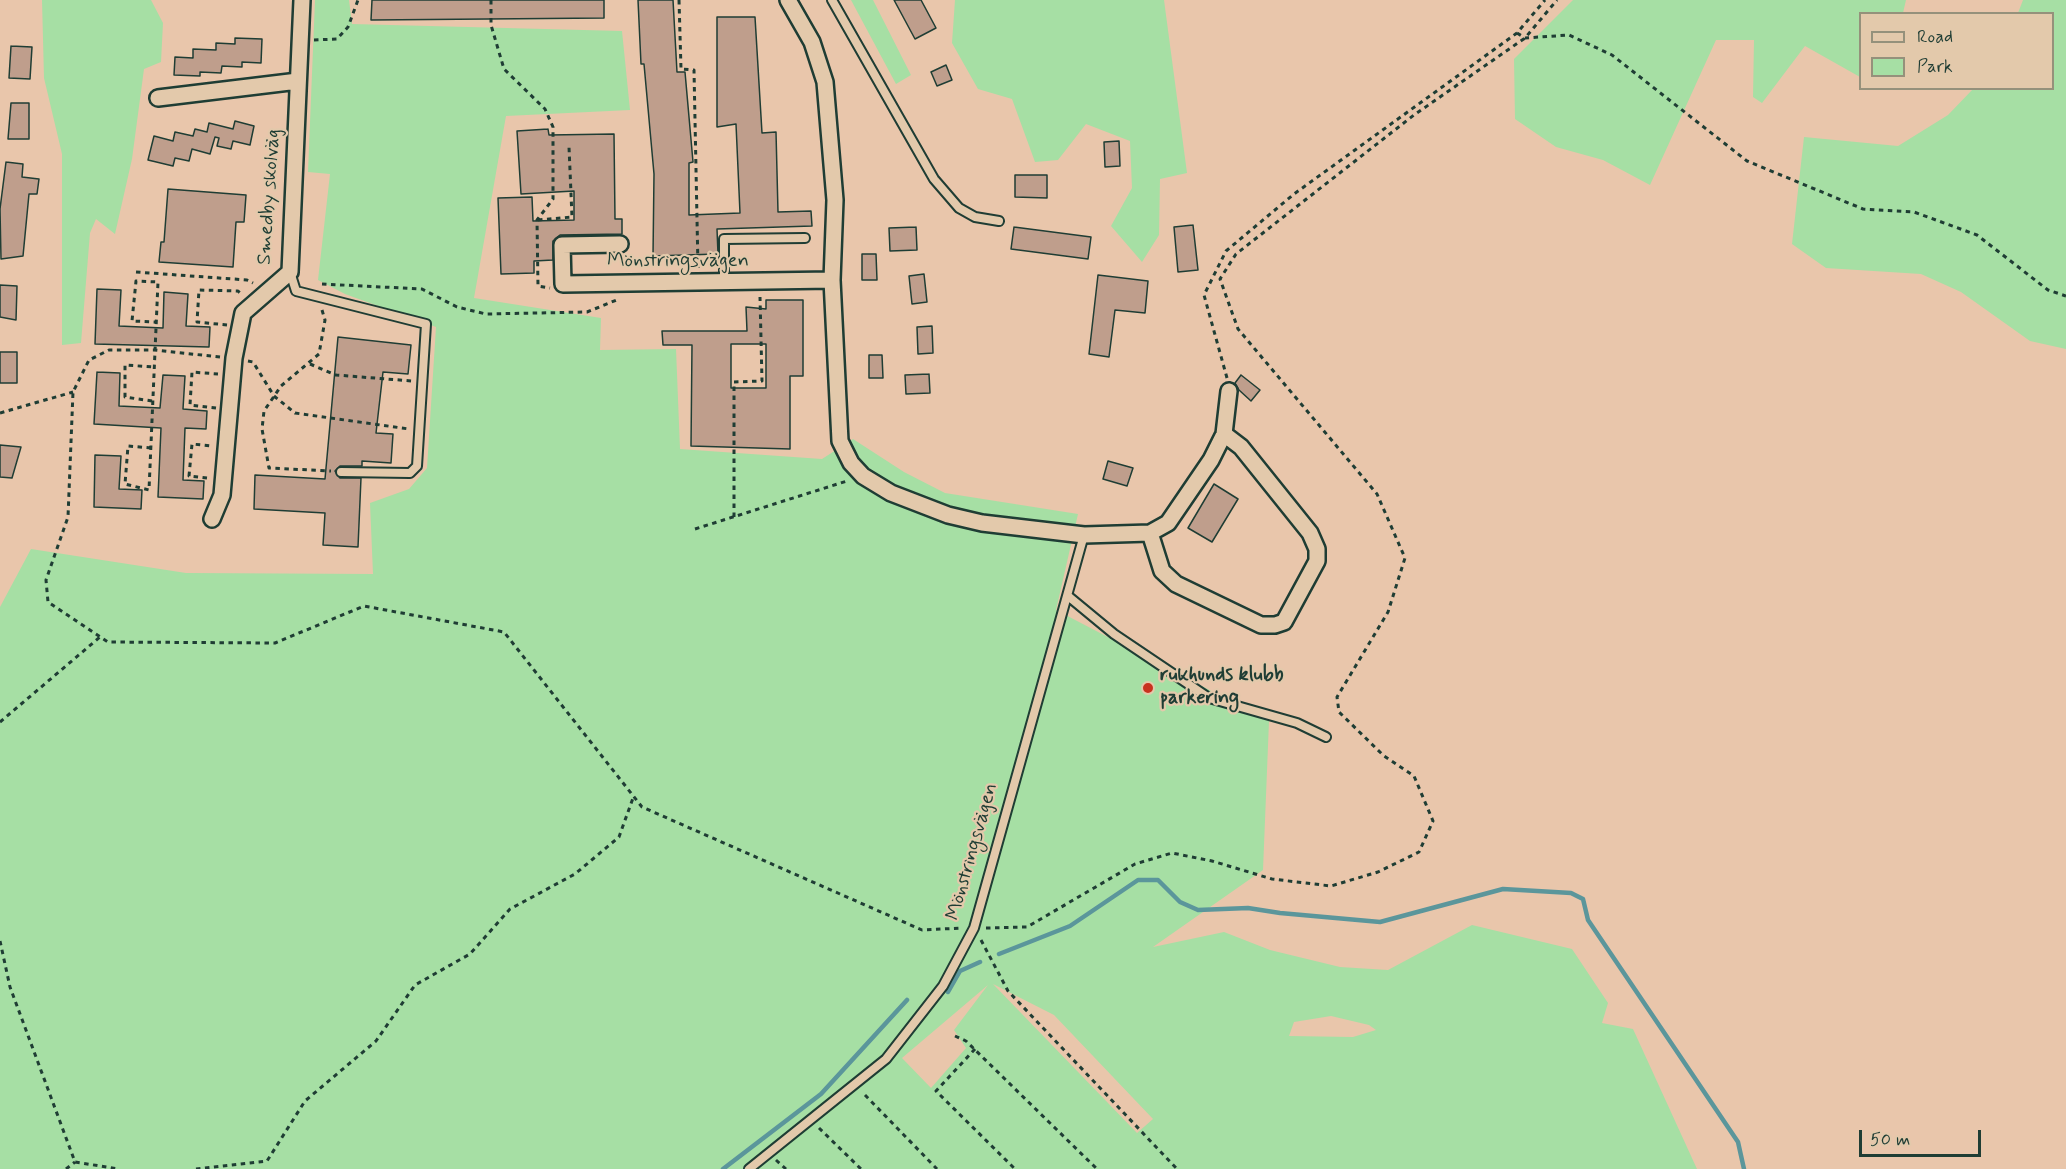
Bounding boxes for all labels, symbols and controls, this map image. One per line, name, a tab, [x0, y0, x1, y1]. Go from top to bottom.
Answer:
legend	[1859, 12, 2054, 90]
text: Road	[1917, 25, 1953, 49]
text: Park	[1917, 55, 1953, 79]
street label: Smedby skolväg	[253, 128, 287, 266]
street label: Mönstringsvägen	[607, 250, 749, 274]
place label: rukhunds klubb parkering	[1160, 664, 1284, 711]
marker: rukhunds klubb parkering	[1141, 681, 1155, 695]
street label: Mönstringsvägen	[942, 780, 1004, 924]
scale bar	[1862, 1118, 1984, 1156]
text: 50 m	[1870, 1128, 1910, 1152]

